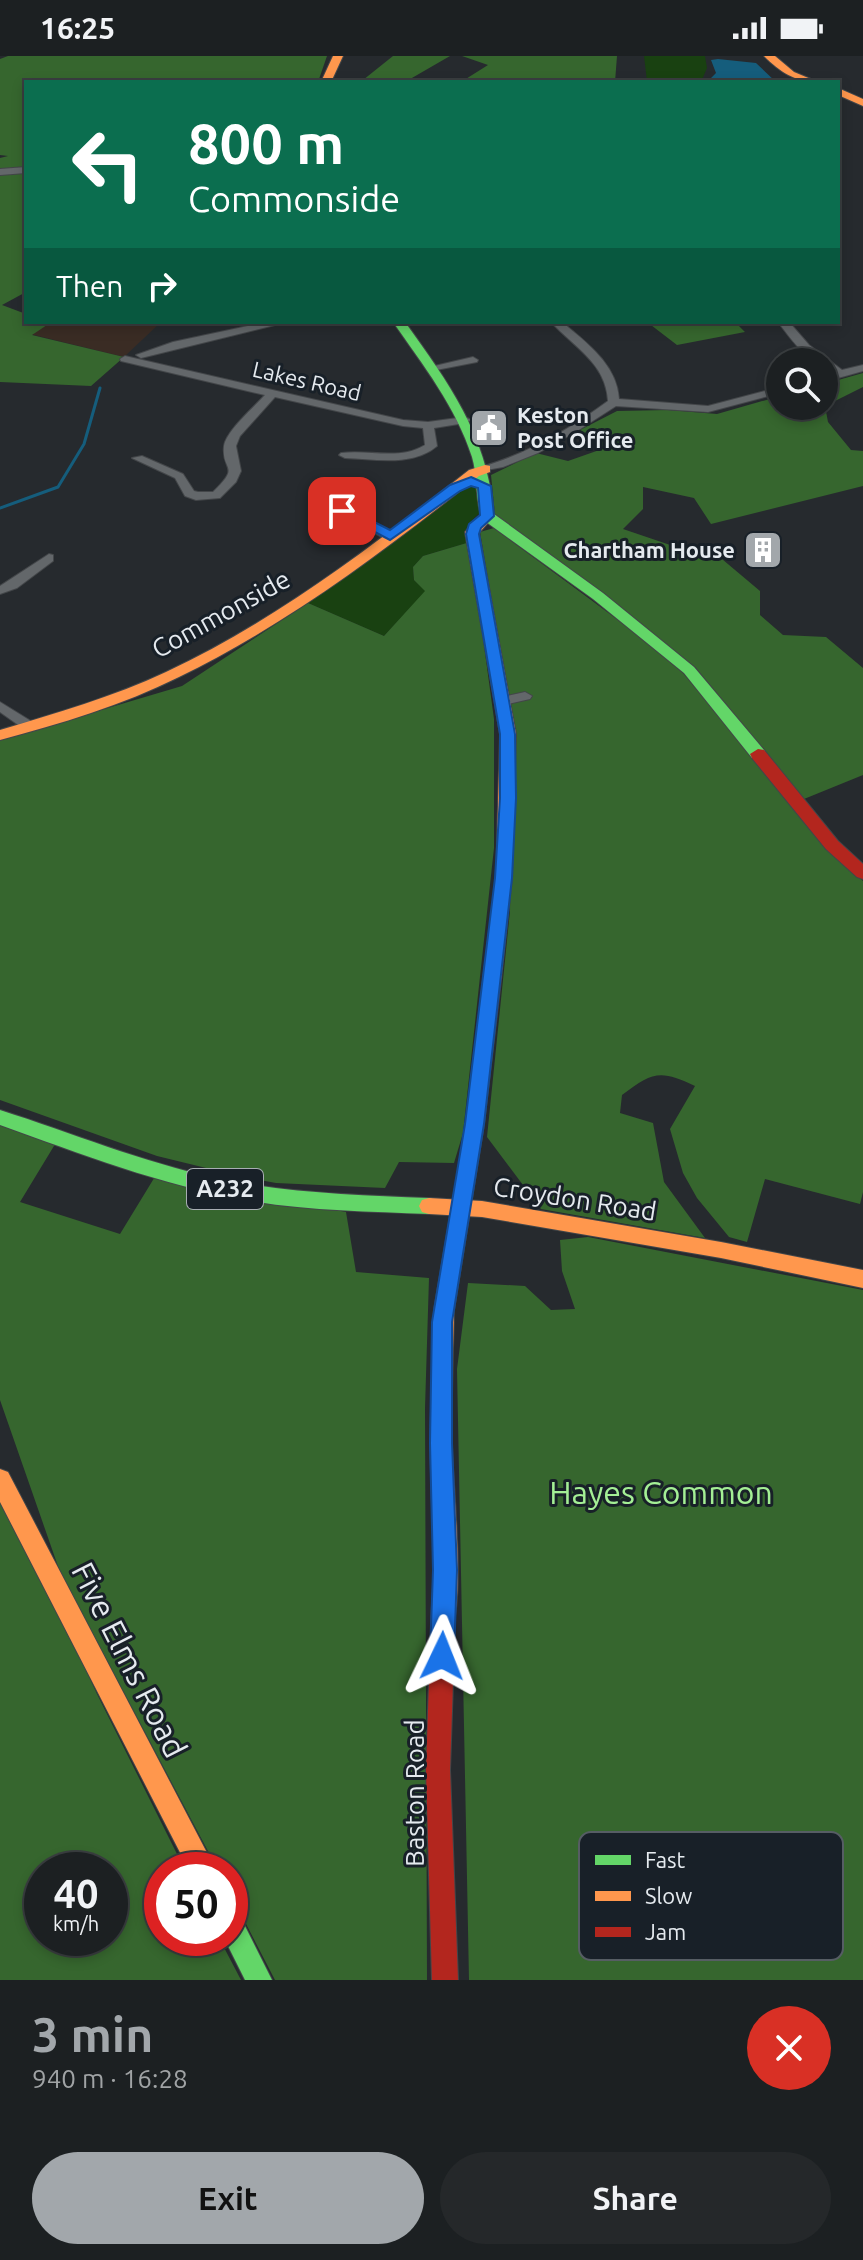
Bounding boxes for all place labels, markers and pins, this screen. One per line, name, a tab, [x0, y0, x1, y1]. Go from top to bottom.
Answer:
place label: Keston Post Office	[517, 402, 633, 452]
public building icon: Keston Post Office	[468, 407, 510, 449]
pin	[308, 477, 376, 545]
building icon: Chartham House	[742, 529, 784, 571]
place label: Chartham House	[563, 537, 735, 562]

